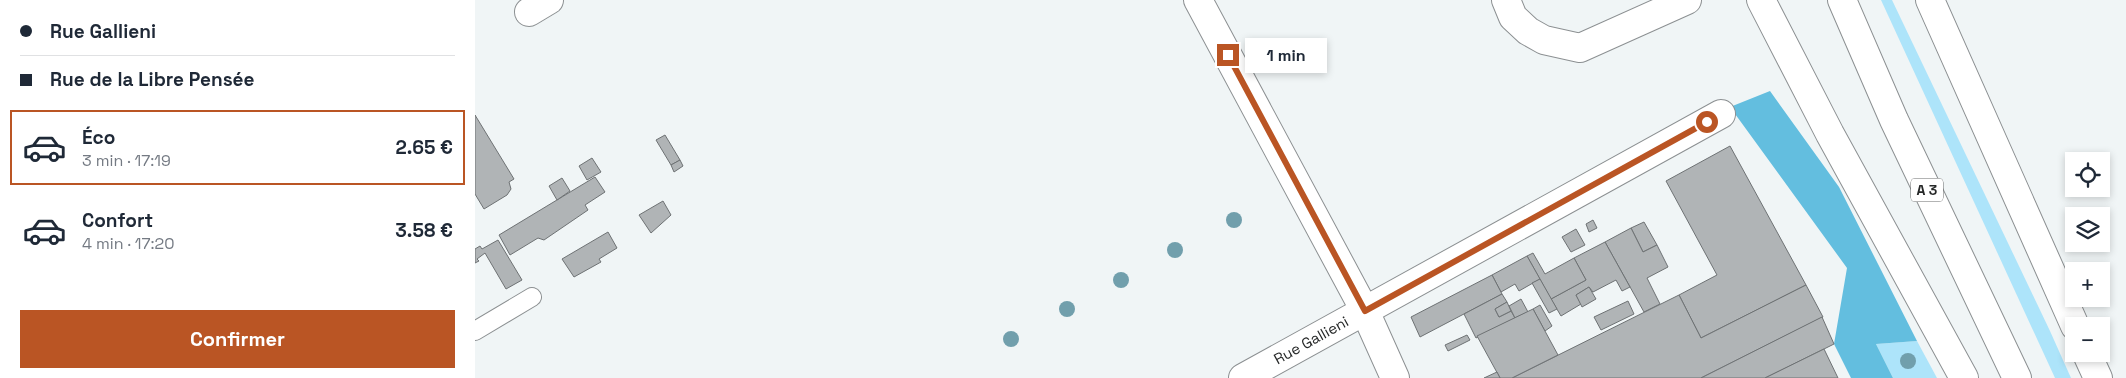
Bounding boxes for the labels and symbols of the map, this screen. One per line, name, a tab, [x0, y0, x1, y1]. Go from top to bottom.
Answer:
callout: 1 min	[1245, 38, 1328, 72]
route end	[1217, 44, 1239, 66]
route start	[1696, 111, 1718, 133]
road number: A 3	[1911, 178, 1943, 202]
street label: Rue Gallieni	[1270, 312, 1352, 368]

